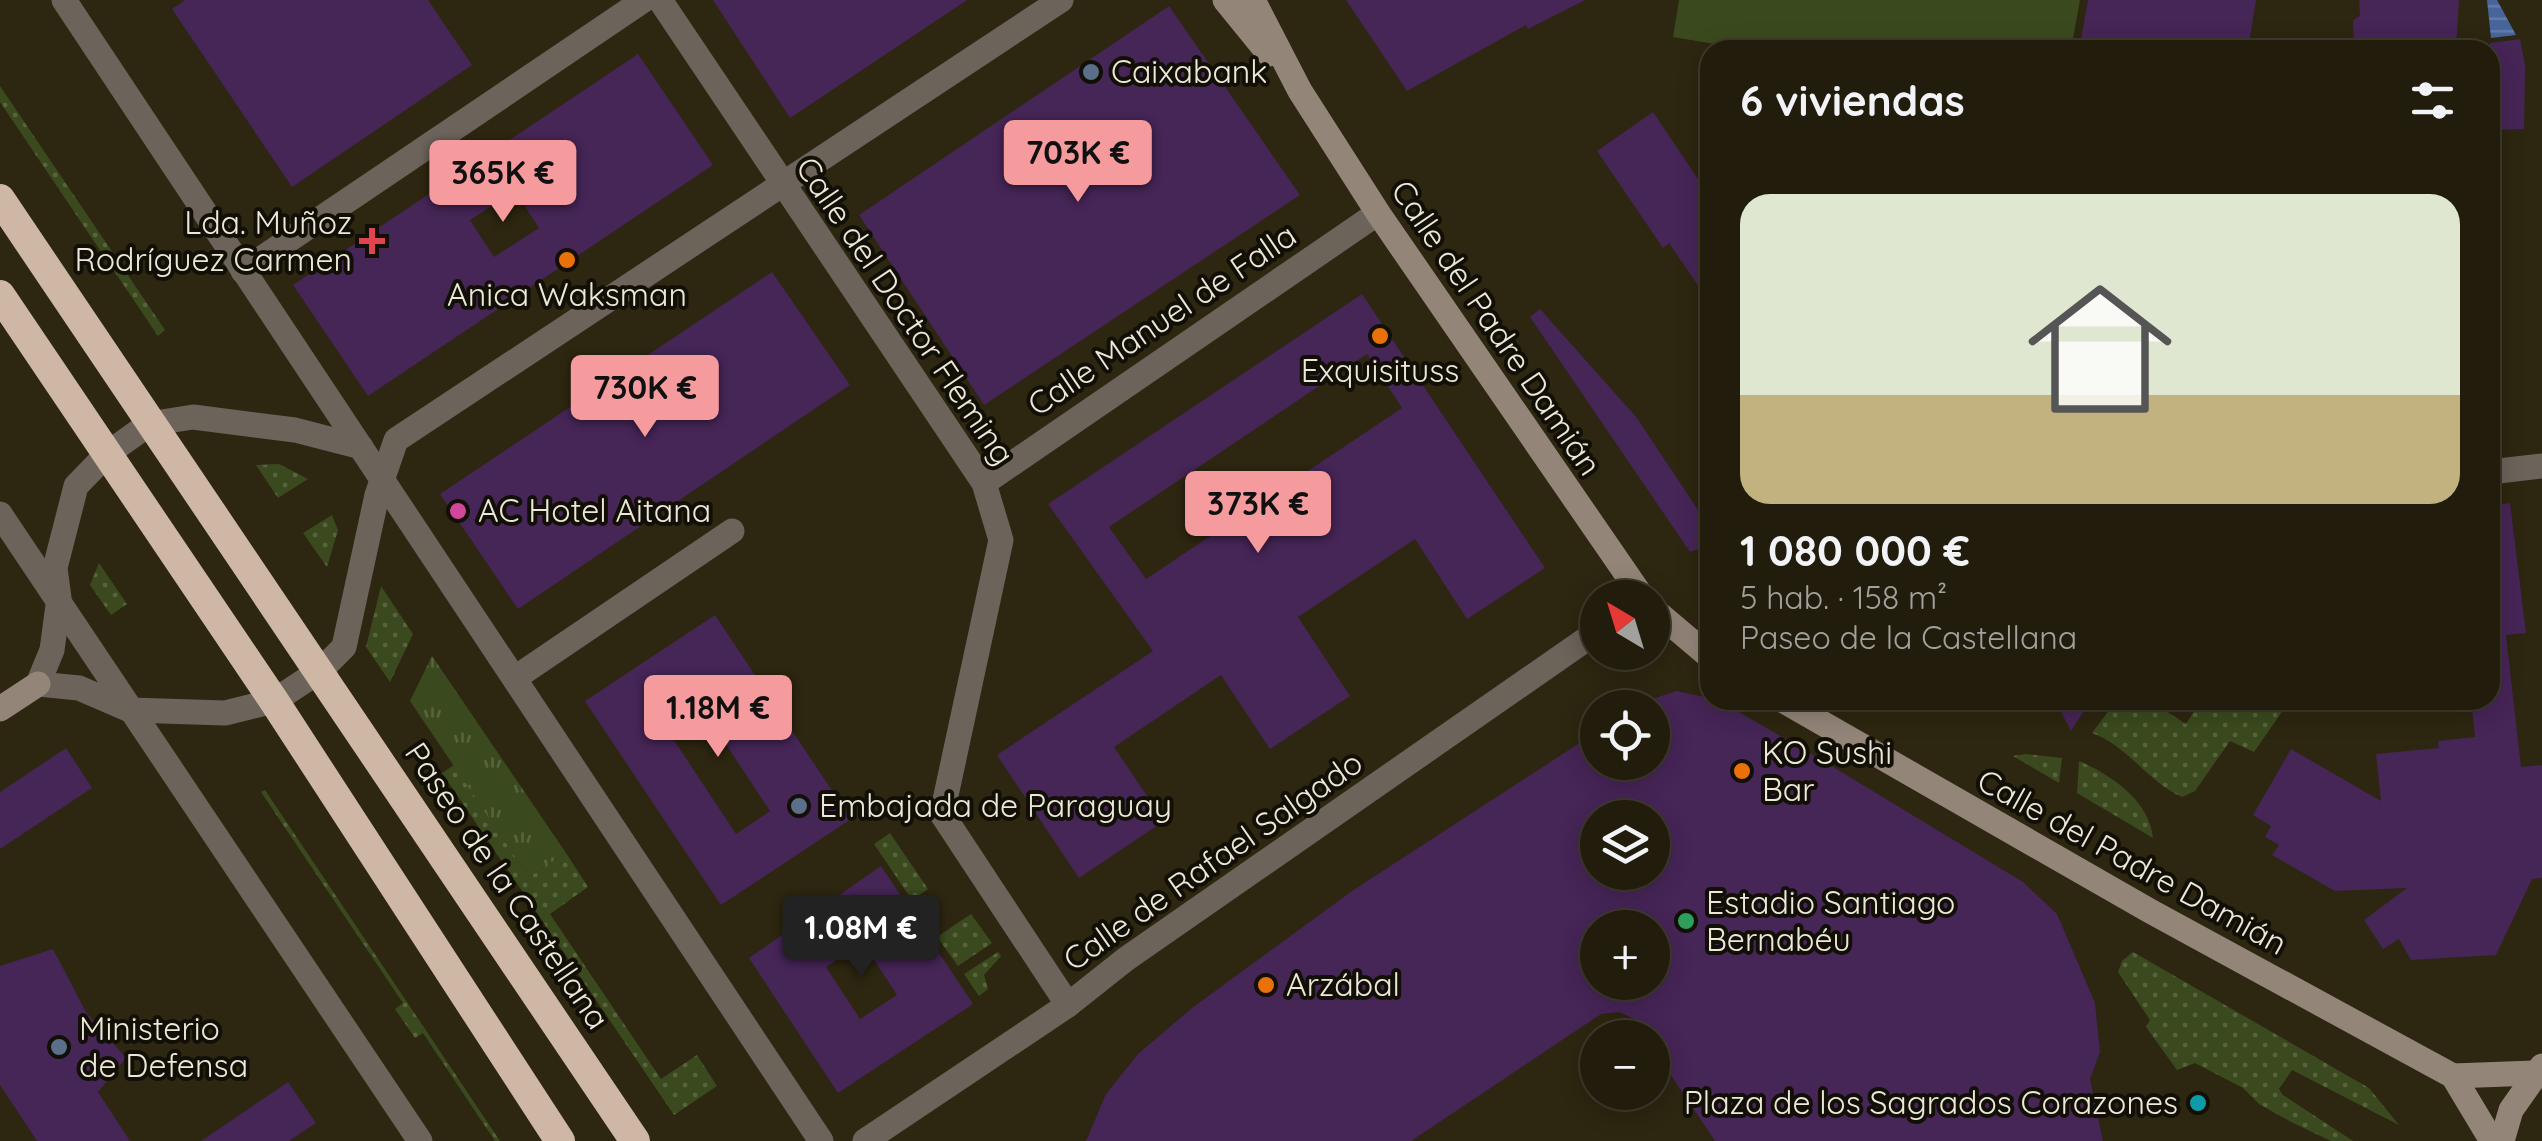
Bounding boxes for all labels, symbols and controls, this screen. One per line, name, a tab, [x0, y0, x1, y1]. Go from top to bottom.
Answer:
place label: Caixabank	[1111, 51, 1267, 91]
marker: Caixabank	[1080, 61, 1102, 83]
icon: filters	[2405, 73, 2460, 128]
text: 6 viviendas	[1740, 74, 1965, 127]
pin: 703K €	[997, 120, 1159, 205]
text: 703K €	[1026, 132, 1130, 172]
pin: 365K €	[422, 140, 584, 225]
street label: Calle del Doctor Fleming	[788, 149, 1024, 472]
text: 365K €	[451, 152, 555, 192]
street label: Calle del Padre Damián	[1383, 172, 1611, 483]
place label: Lda. Muñoz Rodríguez Carmen	[74, 202, 352, 279]
street label: Calle Manuel de Falla	[1020, 214, 1303, 424]
marker: Lda. Muñoz Rodríguez Carmen	[361, 230, 383, 252]
marker: Anica Waksman	[556, 249, 578, 271]
icon: home	[2010, 259, 2190, 439]
place label: Anica Waksman	[447, 274, 687, 314]
marker: Exquisituss	[1369, 325, 1391, 347]
place label: Exquisituss	[1301, 350, 1459, 390]
pin: 730K €	[564, 355, 726, 440]
text: 730K €	[593, 367, 697, 407]
pin: 373K €	[1177, 471, 1339, 556]
text: 373K €	[1207, 483, 1309, 523]
place label: AC Hotel Aitana	[478, 490, 711, 530]
marker: AC Hotel Aitana	[447, 500, 469, 522]
text: 1 080 000 €	[1740, 524, 1970, 577]
text: 5 hab. · 158 m²	[1740, 577, 1947, 617]
north arrow	[1580, 580, 1670, 670]
map controls	[1580, 580, 1670, 1110]
text: Paseo de la Castellana	[1740, 617, 2077, 657]
pin: 1.18M €	[626, 675, 810, 760]
text: 1.18M €	[666, 687, 770, 727]
button: locate	[1580, 690, 1670, 780]
place label: KO Sushi Bar	[1762, 732, 1892, 809]
street label: Paseo de la Castellana	[397, 734, 619, 1036]
street label: Calle de Rafael Salgado	[1055, 742, 1370, 979]
street label: Calle del Padre Damián	[1971, 759, 2294, 963]
marker: KO Sushi Bar	[1731, 760, 1753, 782]
place label: Embajada de Paraguay	[819, 785, 1172, 825]
marker: Embajada de Paraguay	[788, 795, 810, 817]
button: layers	[1580, 800, 1670, 890]
place label: Estadio Santiago Bernabéu	[1706, 882, 1955, 959]
pin: 1.08M €	[769, 895, 953, 980]
text: 1.08M €	[805, 907, 917, 947]
button: +	[1580, 910, 1670, 1000]
marker: Estadio Santiago Bernabéu	[1675, 910, 1697, 932]
place label: Arzábal	[1286, 964, 1400, 1004]
marker: Arzábal	[1255, 974, 1277, 996]
place label: Ministerio de Defensa	[79, 1008, 248, 1085]
button: −	[1580, 1020, 1670, 1110]
marker: Ministerio de Defensa	[48, 1036, 70, 1058]
place label: Plaza de los Sagrados Corazones	[1684, 1082, 2178, 1122]
marker: Plaza de los Sagrados Corazones	[2187, 1092, 2209, 1114]

